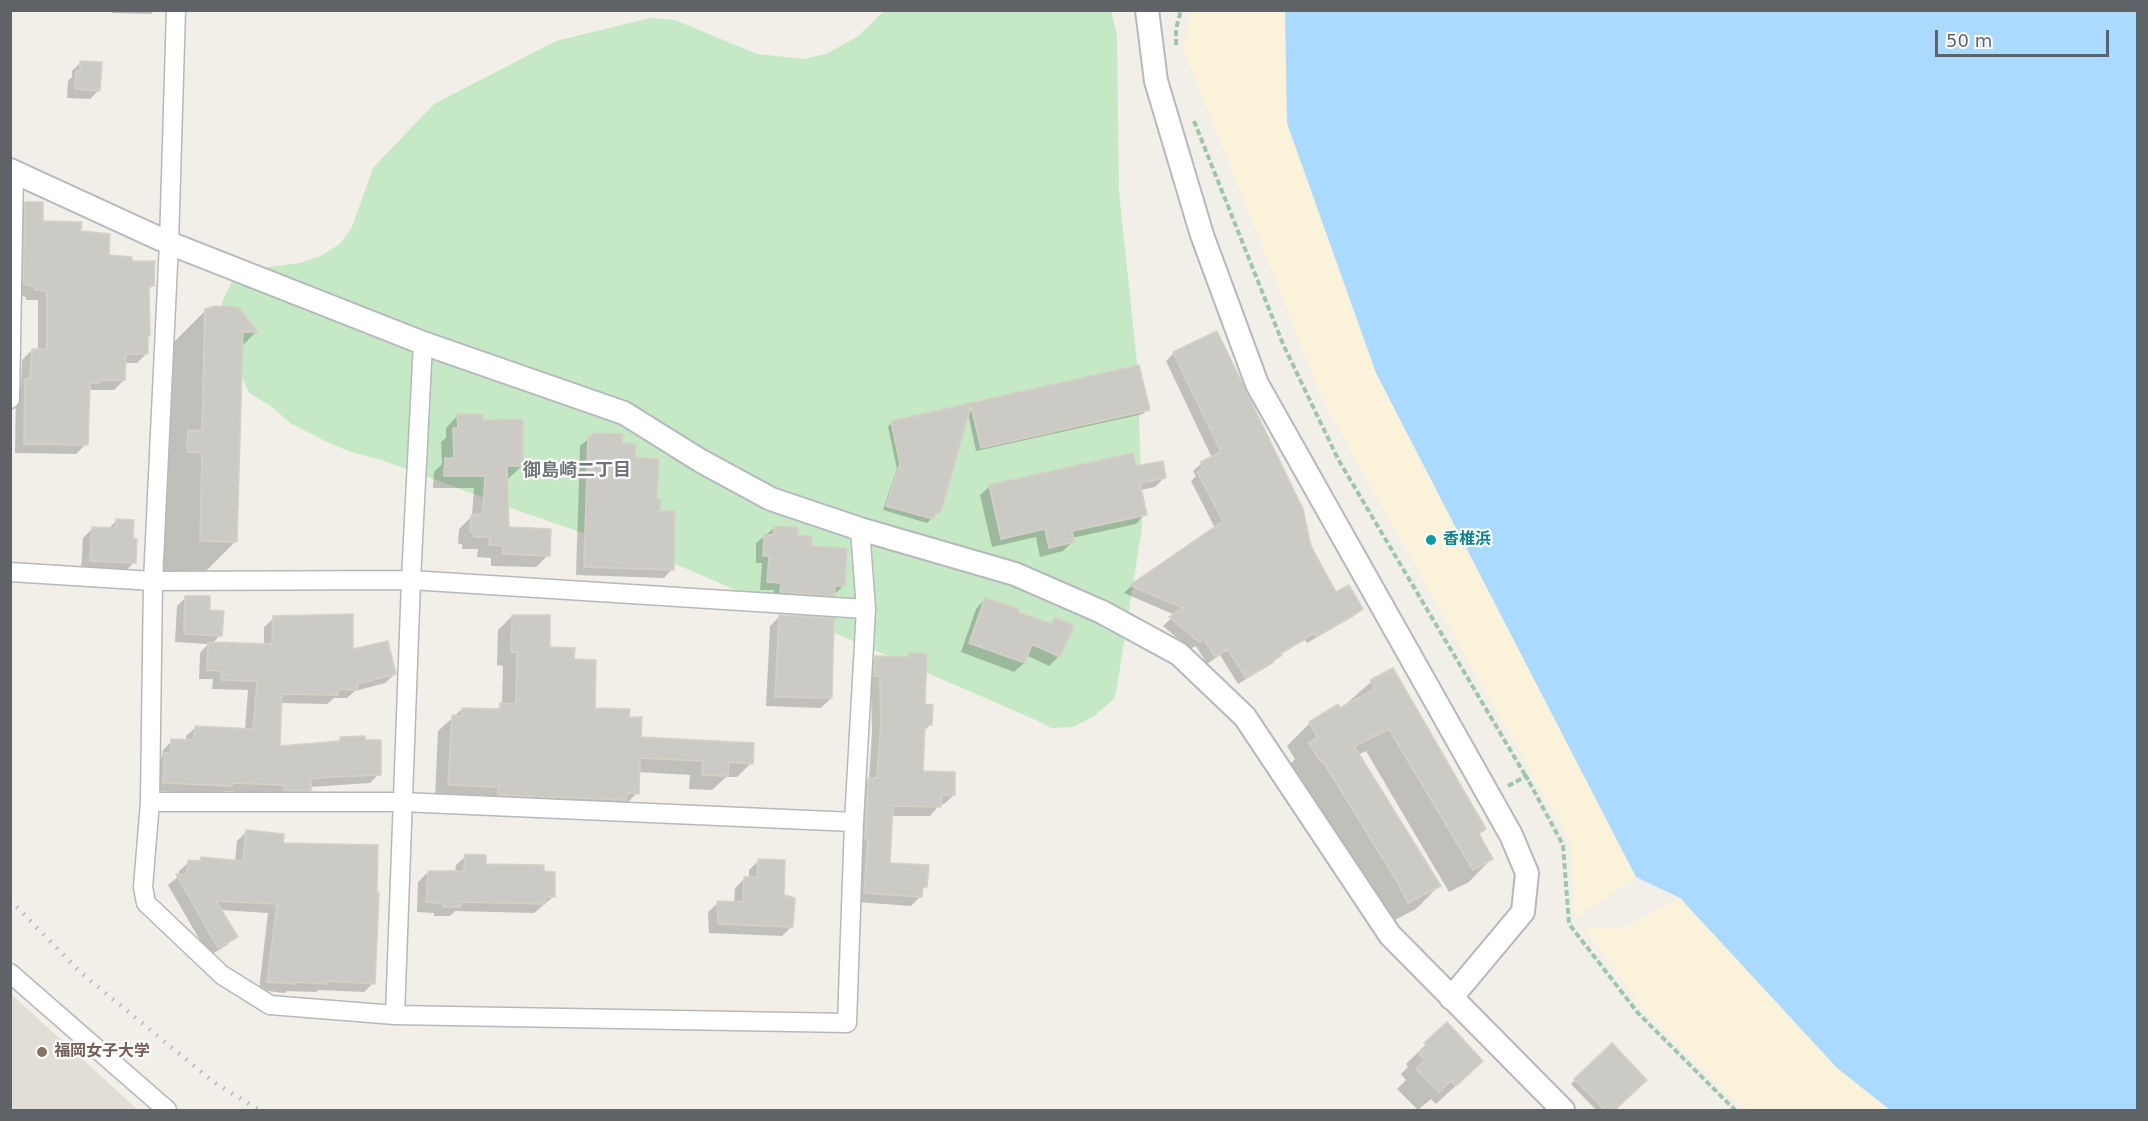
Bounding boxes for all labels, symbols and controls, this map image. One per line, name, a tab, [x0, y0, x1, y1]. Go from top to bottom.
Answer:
scale bar	[1938, 18, 2112, 56]
text: 50 m	[1946, 30, 1992, 51]
district label: 御島崎二丁目	[523, 460, 631, 482]
place label: 香椎浜	[1443, 530, 1491, 550]
marker: 香椎浜	[1424, 533, 1438, 547]
place label: 福岡女子大学	[54, 1042, 150, 1062]
marker: 福岡女子大学	[35, 1045, 49, 1059]

